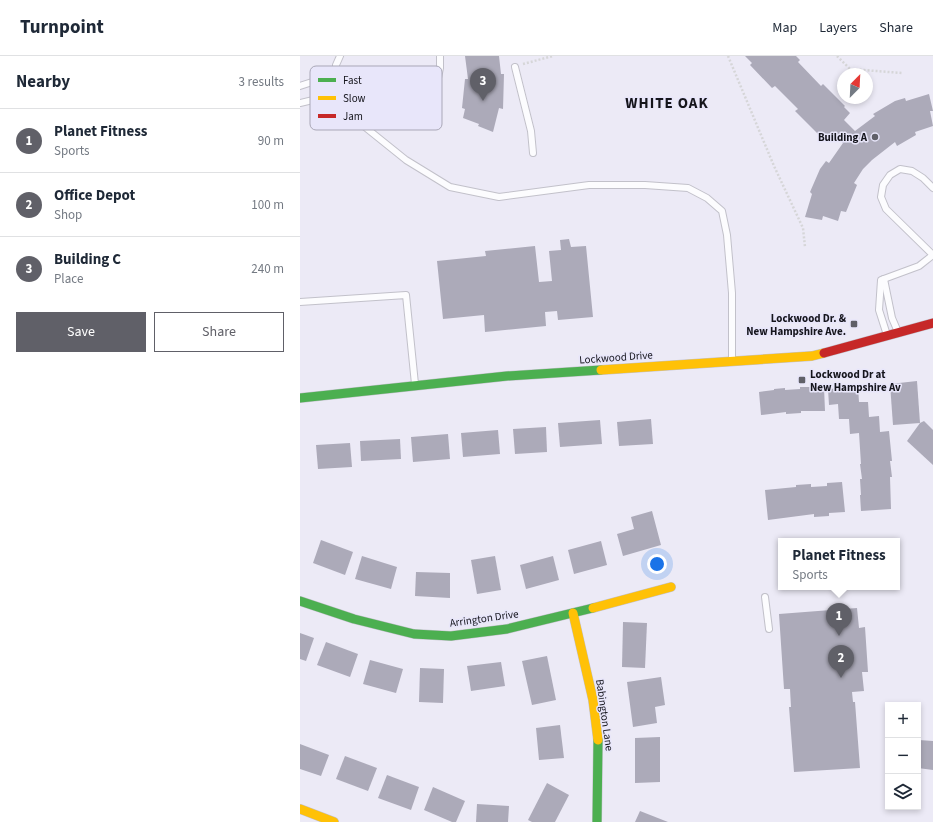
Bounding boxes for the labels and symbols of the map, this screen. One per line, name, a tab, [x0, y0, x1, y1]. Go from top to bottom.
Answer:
legend	[310, 66, 442, 130]
pin: 3	[470, 68, 496, 101]
north arrow	[837, 68, 873, 104]
text: Fast	[343, 73, 362, 88]
text: Slow	[343, 91, 366, 106]
district label: WHITE OAK	[625, 93, 709, 114]
text: Jam	[343, 109, 363, 124]
place label: Building A	[818, 130, 868, 145]
marker: Building A	[870, 132, 880, 142]
place label: Lockwood Dr. & New Hampshire Ave.	[746, 311, 847, 339]
marker: Lockwood Dr. & New Hampshire Ave.	[849, 319, 859, 329]
street label: Lockwood Drive	[579, 347, 654, 368]
place label: Lockwood Dr at New Hampshire Av	[810, 367, 901, 395]
marker: Lockwood Dr at New Hampshire Av	[797, 375, 807, 385]
your location	[647, 554, 667, 574]
pin: 1	[826, 603, 852, 636]
street label: Arrington Drive	[449, 606, 520, 631]
pin: 2	[828, 645, 854, 678]
street label: Babington Lane	[592, 678, 617, 753]

